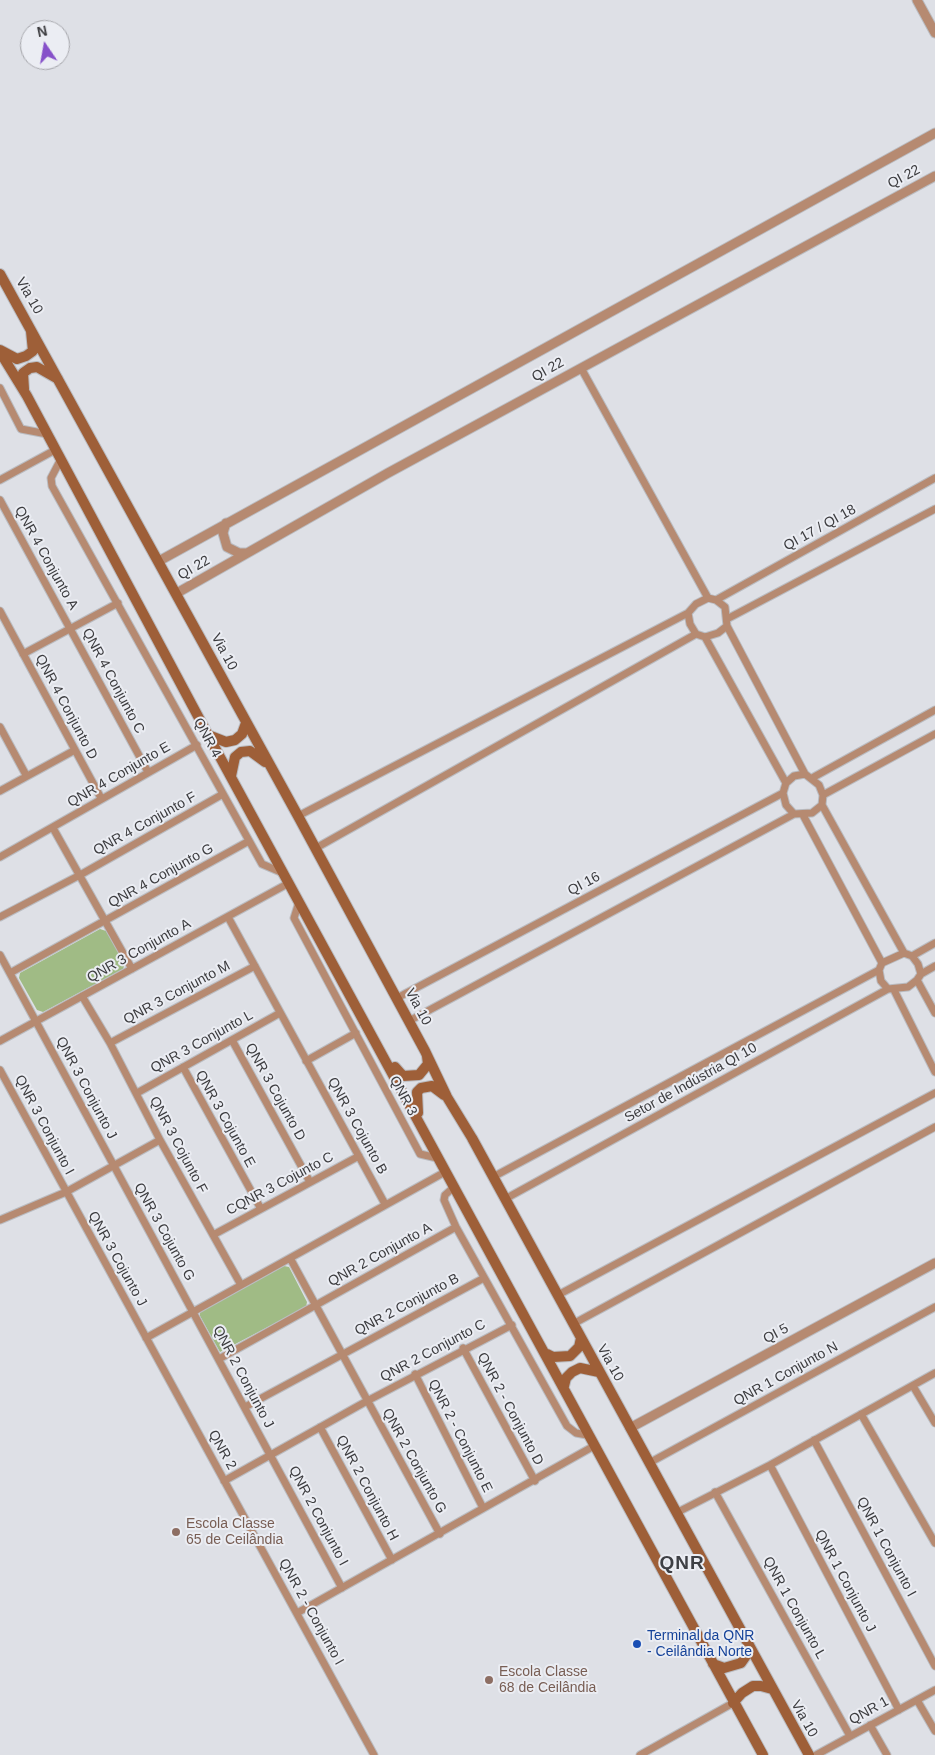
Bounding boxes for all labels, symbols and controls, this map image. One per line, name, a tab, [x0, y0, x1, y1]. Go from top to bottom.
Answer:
north arrow	[20, 20, 70, 70]
text: N	[35, 22, 49, 40]
street label: QI 22	[885, 162, 923, 192]
street label: Via 10	[12, 275, 46, 317]
street label: QI 22	[529, 354, 567, 386]
street label: QI 17 / QI 18	[781, 501, 859, 555]
street label: QNR 4 Conjunto A	[11, 503, 81, 613]
street label: QI 22	[175, 552, 213, 584]
street label: QNR 4 Conjunto C	[78, 626, 148, 736]
street label: Via 10	[207, 631, 241, 673]
street label: QNR 4 Conjunto D	[31, 652, 101, 762]
street label: QNR 4	[190, 715, 224, 761]
street label: QNR 4 Conjunto E	[65, 739, 173, 811]
street label: QNR 4 Conjunto F	[91, 789, 199, 859]
street label: QNR 4 Conjunto G	[106, 840, 216, 912]
street label: QI 16	[565, 869, 603, 899]
street label: QNR 3 Conjunto A	[84, 916, 194, 986]
street label: QNR 3 Conjunto M	[121, 958, 233, 1028]
street label: Via 10	[401, 986, 435, 1028]
street label: QNR 3 Conjunto L	[148, 1007, 256, 1077]
street label: QNR 3 Conjunto J	[52, 1034, 120, 1142]
street label: QNR 3 Cojunto D	[241, 1040, 309, 1144]
street label: Setor de Indústria QI 10	[622, 1040, 760, 1126]
street label: QNR 3 Cojunto E	[191, 1068, 259, 1170]
street label: QNR 3 Conjunto I	[11, 1072, 77, 1178]
street label: QNR 3	[386, 1073, 420, 1119]
street label: QNR 3 Cojunto B	[323, 1075, 391, 1177]
street label: QNR 3 Cojunto F	[145, 1094, 211, 1196]
street label: CQNR 3 Cojunto C	[224, 1149, 336, 1219]
street label: QNR 3 Cojunto G	[130, 1180, 198, 1284]
street label: QNR 3 Cojunto J	[84, 1209, 150, 1309]
street label: QNR 2 Conjunto A	[325, 1220, 435, 1290]
street label: QNR 2 Conjunto B	[352, 1270, 462, 1340]
street label: QNR 2 Conjunto C	[378, 1316, 488, 1386]
street label: QI 5	[760, 1320, 792, 1348]
street label: QNR 2 Conjunto J	[209, 1323, 277, 1431]
street label: QNR 1 Conjunto N	[731, 1338, 841, 1410]
street label: Via 10	[593, 1342, 627, 1384]
street label: QNR 2 - Conjunto D	[473, 1350, 547, 1468]
street label: QNR 2 - Conjunto E	[424, 1377, 496, 1495]
street label: QNR 2 Conjunto G	[378, 1406, 450, 1516]
street label: QNR 2	[204, 1427, 240, 1473]
street label: QNR 2 Conjunto H	[332, 1433, 402, 1543]
street label: QNR 2 Conjunto I	[285, 1463, 351, 1569]
street label: QNR 1 Conjunto I	[853, 1494, 919, 1600]
place label: Escola Classe 65 de Ceilândia	[186, 1516, 283, 1548]
marker: Escola Classe 65 de Ceilândia	[170, 1526, 182, 1538]
street label: QNR 1 Conjunto J	[811, 1527, 879, 1635]
district label: QNR	[659, 1553, 705, 1575]
street label: QNR 1 Conjunto L	[759, 1554, 829, 1662]
street label: QNR 2 - Conjunto I	[275, 1556, 347, 1668]
place label: Terminal da QNR - Ceilândia Norte	[647, 1628, 754, 1660]
marker: Terminal da QNR - Ceilândia Norte	[631, 1638, 643, 1650]
place label: Escola Classe 68 de Ceilândia	[499, 1664, 596, 1696]
marker: Escola Classe 68 de Ceilândia	[483, 1674, 495, 1686]
street label: QNR 1	[846, 1693, 892, 1729]
street label: Via 10	[787, 1698, 821, 1740]

